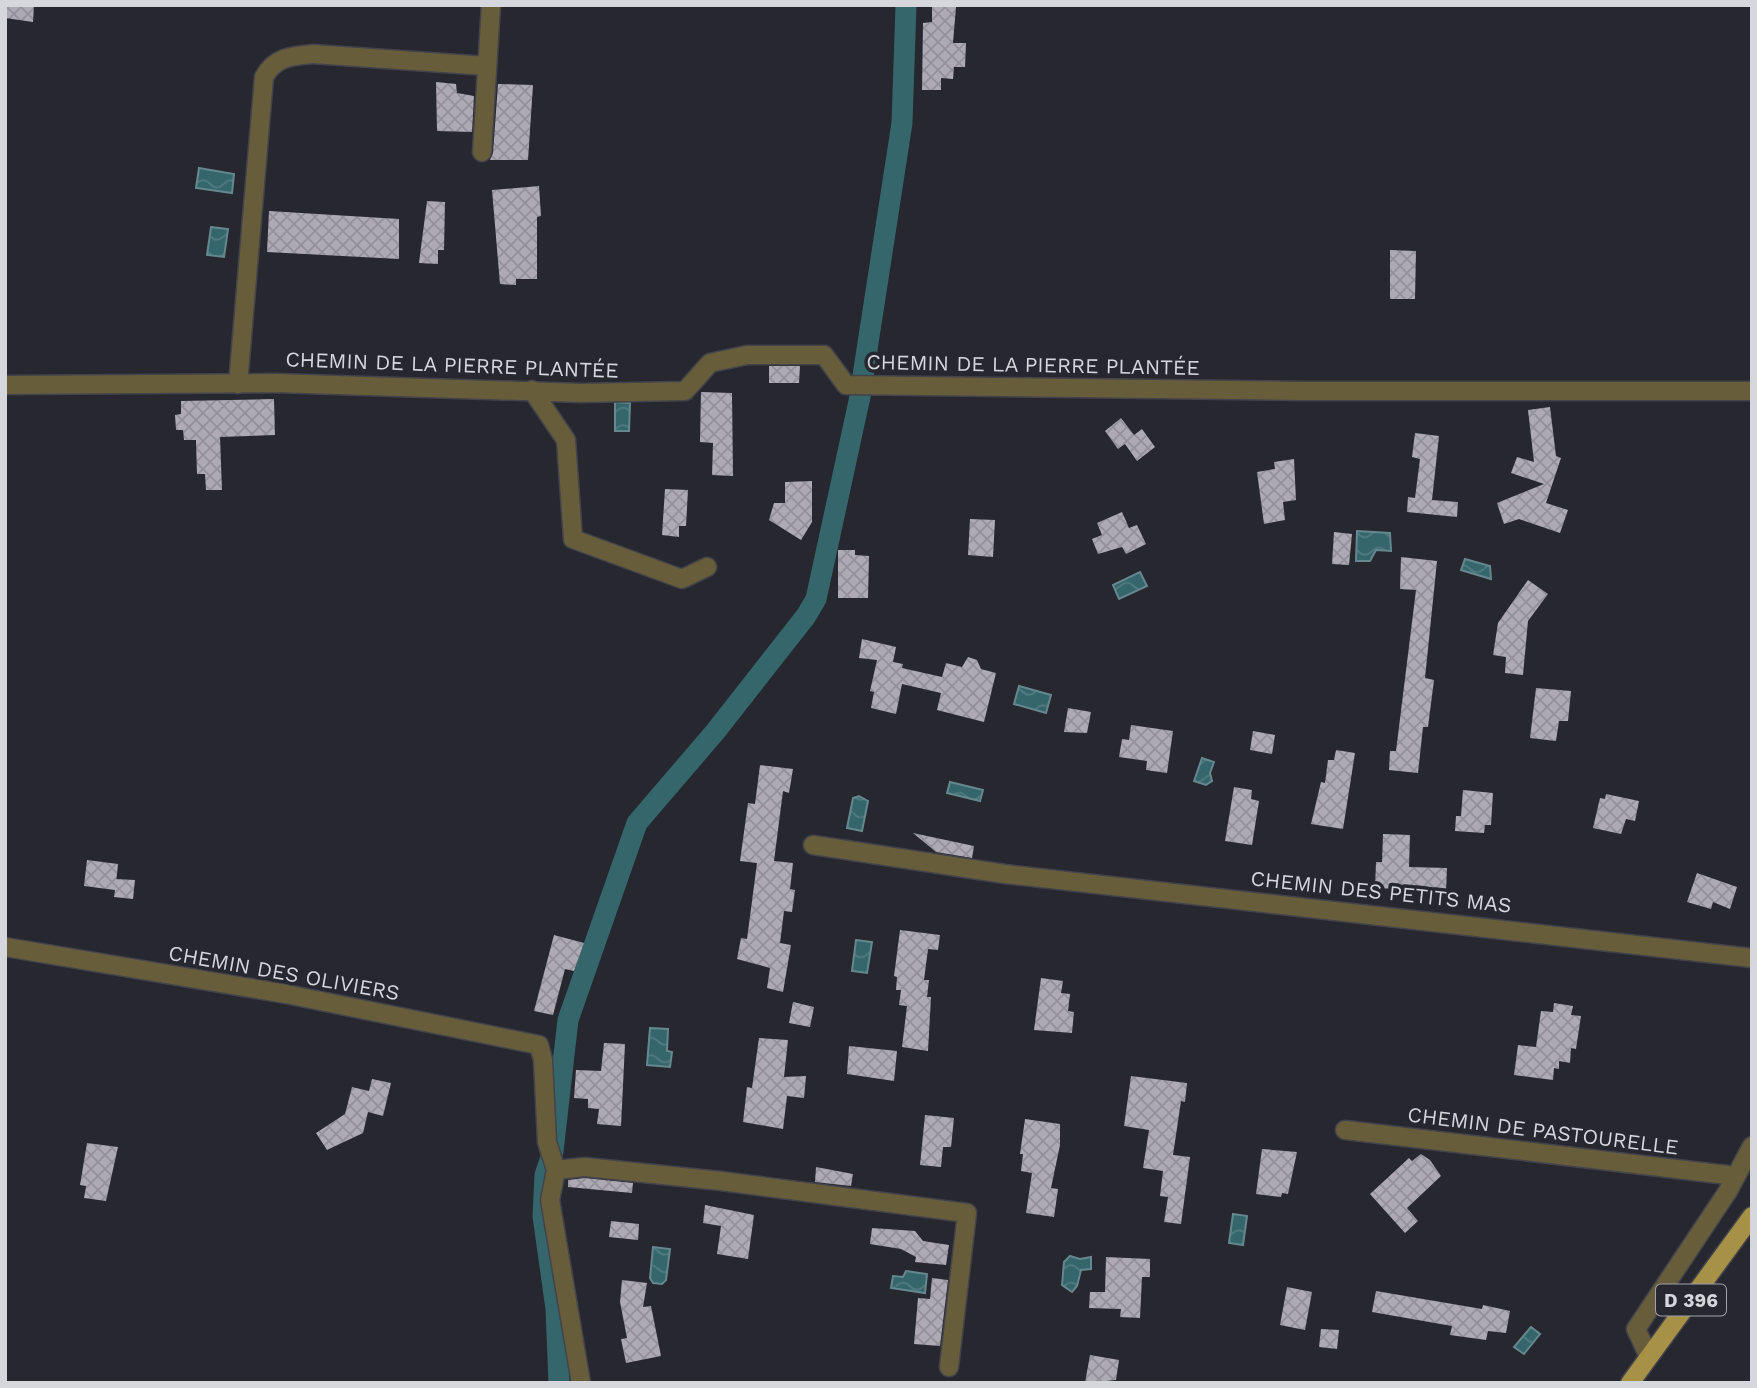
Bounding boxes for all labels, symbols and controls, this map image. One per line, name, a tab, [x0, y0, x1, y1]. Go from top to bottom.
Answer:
street label: CHEMIN DE LA PIERRE PLANTÉE	[285, 346, 619, 383]
street label: CHEMIN DE LA PIERRE PLANTÉE	[866, 349, 1200, 380]
street label: CHEMIN DES PETITS MAS	[1249, 865, 1513, 918]
street label: CHEMIN DES OLIVIERS	[167, 940, 402, 1005]
street label: CHEMIN DE PASTOURELLE	[1406, 1101, 1680, 1160]
road number: D 396	[1656, 1284, 1726, 1316]

